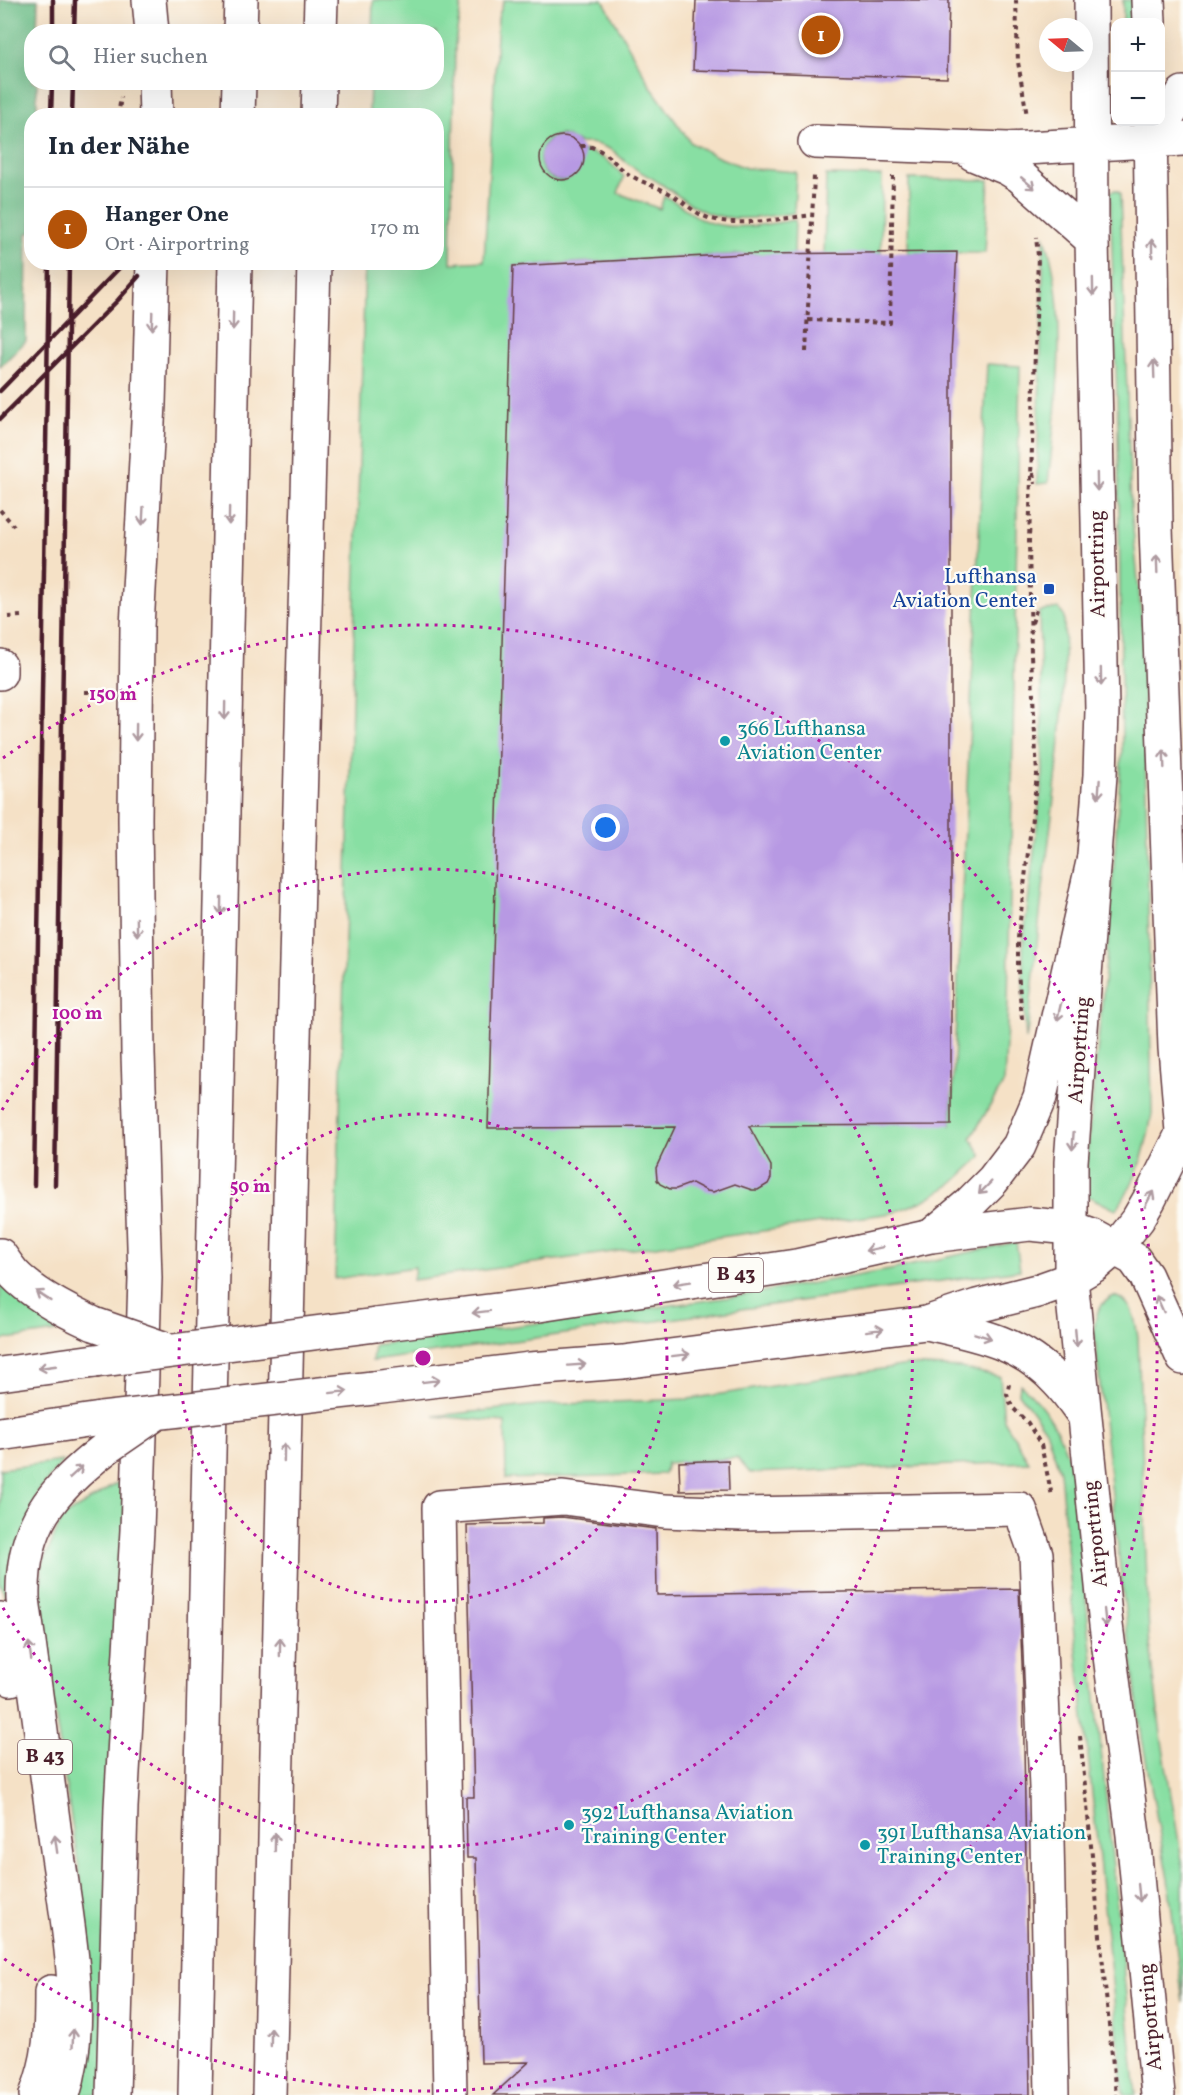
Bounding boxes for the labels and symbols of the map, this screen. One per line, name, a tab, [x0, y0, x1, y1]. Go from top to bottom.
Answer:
pin: 1	[802, 12, 840, 57]
north arrow	[1039, 18, 1093, 72]
one-way arrow	[1020, 176, 1035, 190]
one-way arrow	[1146, 239, 1158, 259]
one-way arrow	[1087, 277, 1098, 297]
one-way arrow	[146, 310, 157, 330]
one-way arrow	[228, 310, 239, 330]
one-way arrow	[1149, 359, 1160, 379]
one-way arrow	[1091, 471, 1102, 491]
one-way arrow	[137, 505, 148, 525]
one-way arrow	[223, 505, 235, 525]
street label: Airportring	[1083, 510, 1113, 618]
one-way arrow	[1152, 554, 1163, 574]
place label: Lufthansa Aviation Center	[892, 563, 1037, 616]
marker: Lufthansa Aviation Center	[1042, 582, 1056, 596]
one-way arrow	[1095, 666, 1107, 686]
text: 150 m	[89, 683, 137, 708]
one-way arrow	[219, 700, 231, 720]
place label: 366 Lufthansa Aviation Center	[737, 715, 882, 768]
one-way arrow	[130, 721, 142, 741]
marker: 366 Lufthansa Aviation Center	[718, 734, 732, 748]
one-way arrow	[1159, 749, 1170, 769]
one-way arrow	[1094, 779, 1105, 799]
your location	[591, 813, 620, 842]
one-way arrow	[215, 895, 227, 915]
one-way arrow	[131, 916, 142, 936]
street label: Airportring	[1062, 995, 1098, 1105]
text: 100 m	[52, 1002, 102, 1027]
one-way arrow	[1052, 1002, 1064, 1021]
one-way arrow	[1067, 1131, 1078, 1151]
text: 50 m	[230, 1175, 270, 1200]
one-way arrow	[977, 1181, 992, 1196]
one-way arrow	[1143, 1191, 1155, 1208]
one-way arrow	[865, 1244, 884, 1255]
road number: B 43	[709, 1258, 763, 1292]
one-way arrow	[673, 1277, 692, 1288]
one-way arrow	[36, 1290, 52, 1302]
one-way arrow	[1153, 1295, 1164, 1313]
one-way arrow	[471, 1306, 491, 1317]
one-way arrow	[864, 1324, 884, 1335]
one-way arrow	[1071, 1327, 1082, 1347]
one-way arrow	[973, 1331, 992, 1342]
centre of rings	[413, 1348, 433, 1368]
one-way arrow	[671, 1349, 691, 1360]
one-way arrow	[566, 1360, 586, 1371]
one-way arrow	[38, 1362, 58, 1373]
one-way arrow	[421, 1375, 441, 1386]
one-way arrow	[329, 1386, 349, 1397]
one-way arrow	[278, 1442, 290, 1462]
one-way arrow	[68, 1465, 83, 1479]
street label: Airportring	[1076, 1479, 1116, 1589]
one-way arrow	[1100, 1608, 1111, 1627]
one-way arrow	[274, 1637, 285, 1657]
one-way arrow	[25, 1641, 36, 1661]
road number: B 43	[18, 1740, 72, 1774]
place label: 392 Lufthansa Aviation Training Center	[581, 1799, 793, 1852]
marker: 392 Lufthansa Aviation Training Center	[562, 1818, 576, 1832]
place label: 391 Lufthansa Aviation Training Center	[877, 1819, 1086, 1872]
one-way arrow	[269, 1832, 281, 1852]
one-way arrow	[51, 1834, 62, 1854]
marker: 391 Lufthansa Aviation Training Center	[858, 1838, 872, 1852]
one-way arrow	[1134, 1883, 1145, 1903]
street label: Airportring	[1132, 1962, 1170, 2072]
one-way arrow	[265, 2027, 277, 2047]
one-way arrow	[67, 2028, 78, 2048]

